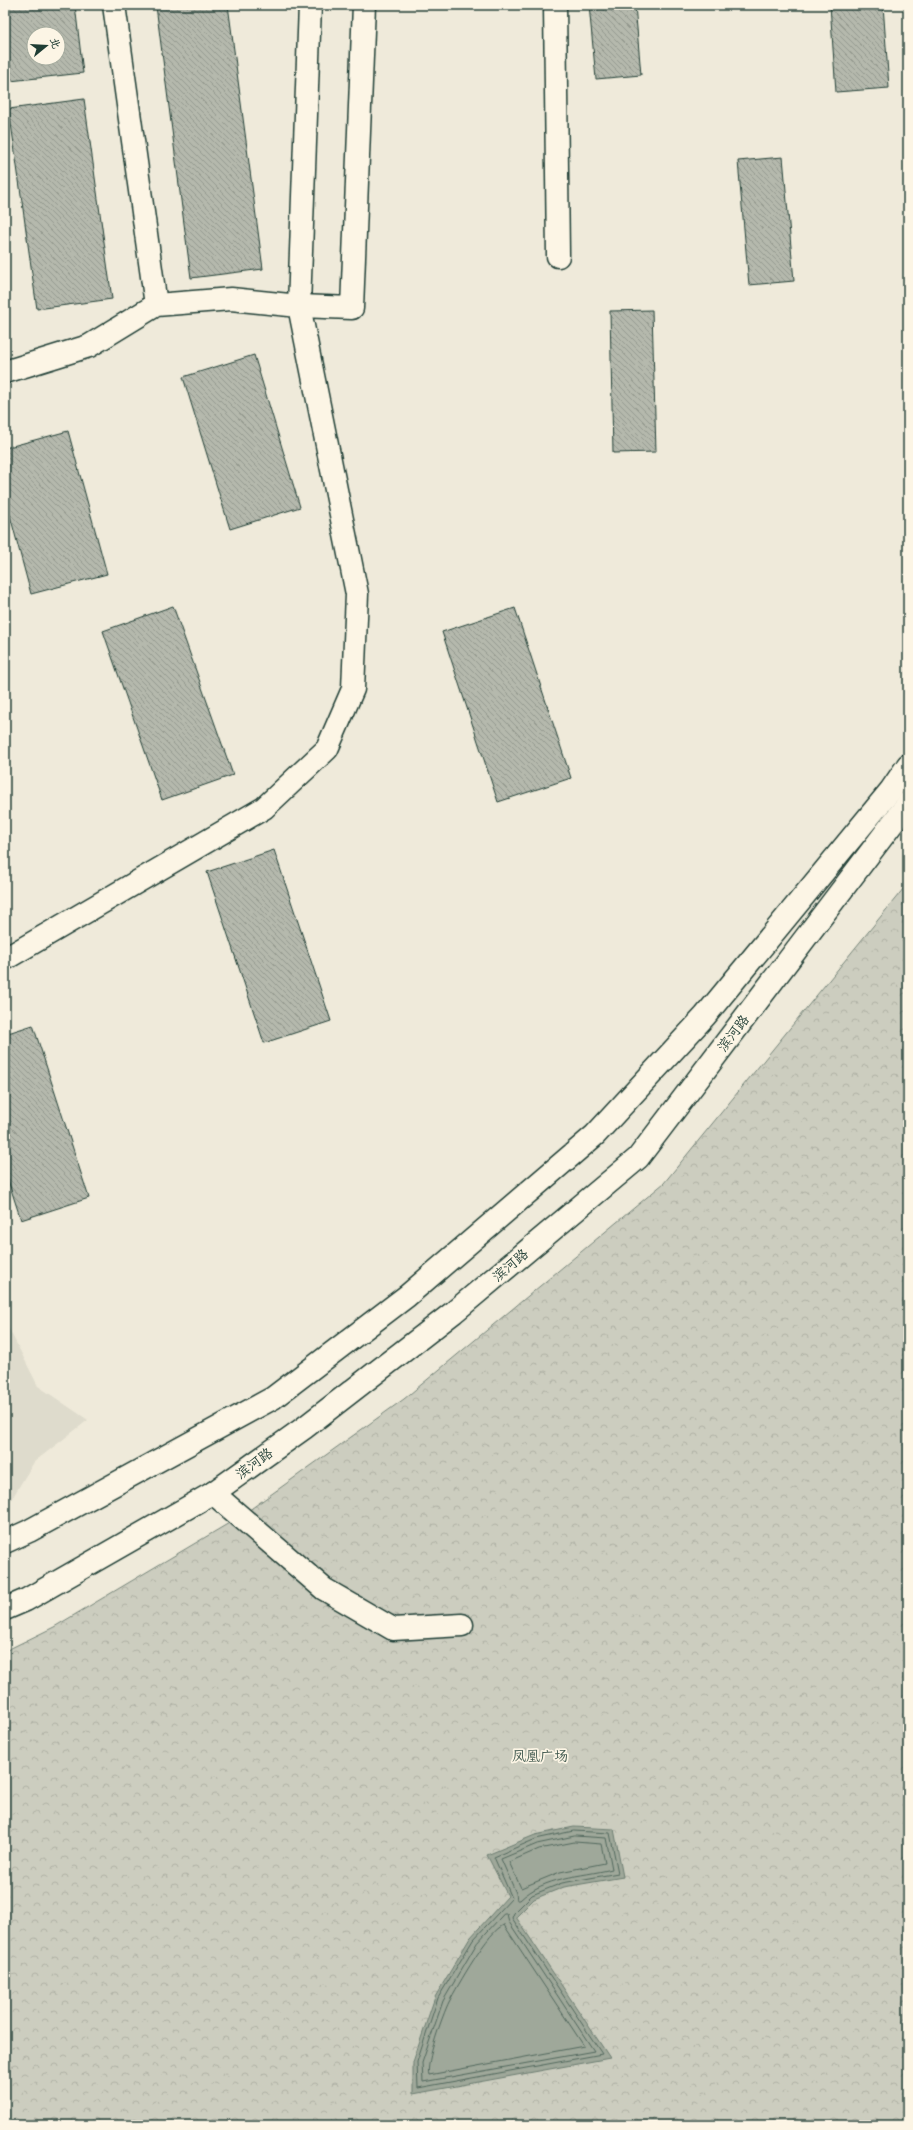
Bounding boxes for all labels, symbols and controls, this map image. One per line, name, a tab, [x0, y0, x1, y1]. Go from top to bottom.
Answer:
north arrow	[26, 26, 66, 66]
text: 北	[46, 36, 61, 51]
street label: 滨河路	[715, 1012, 754, 1056]
street label: 滨河路	[489, 1246, 533, 1287]
street label: 滨河路	[233, 1445, 277, 1484]
park label: 凤凰广场	[512, 1749, 568, 1767]

